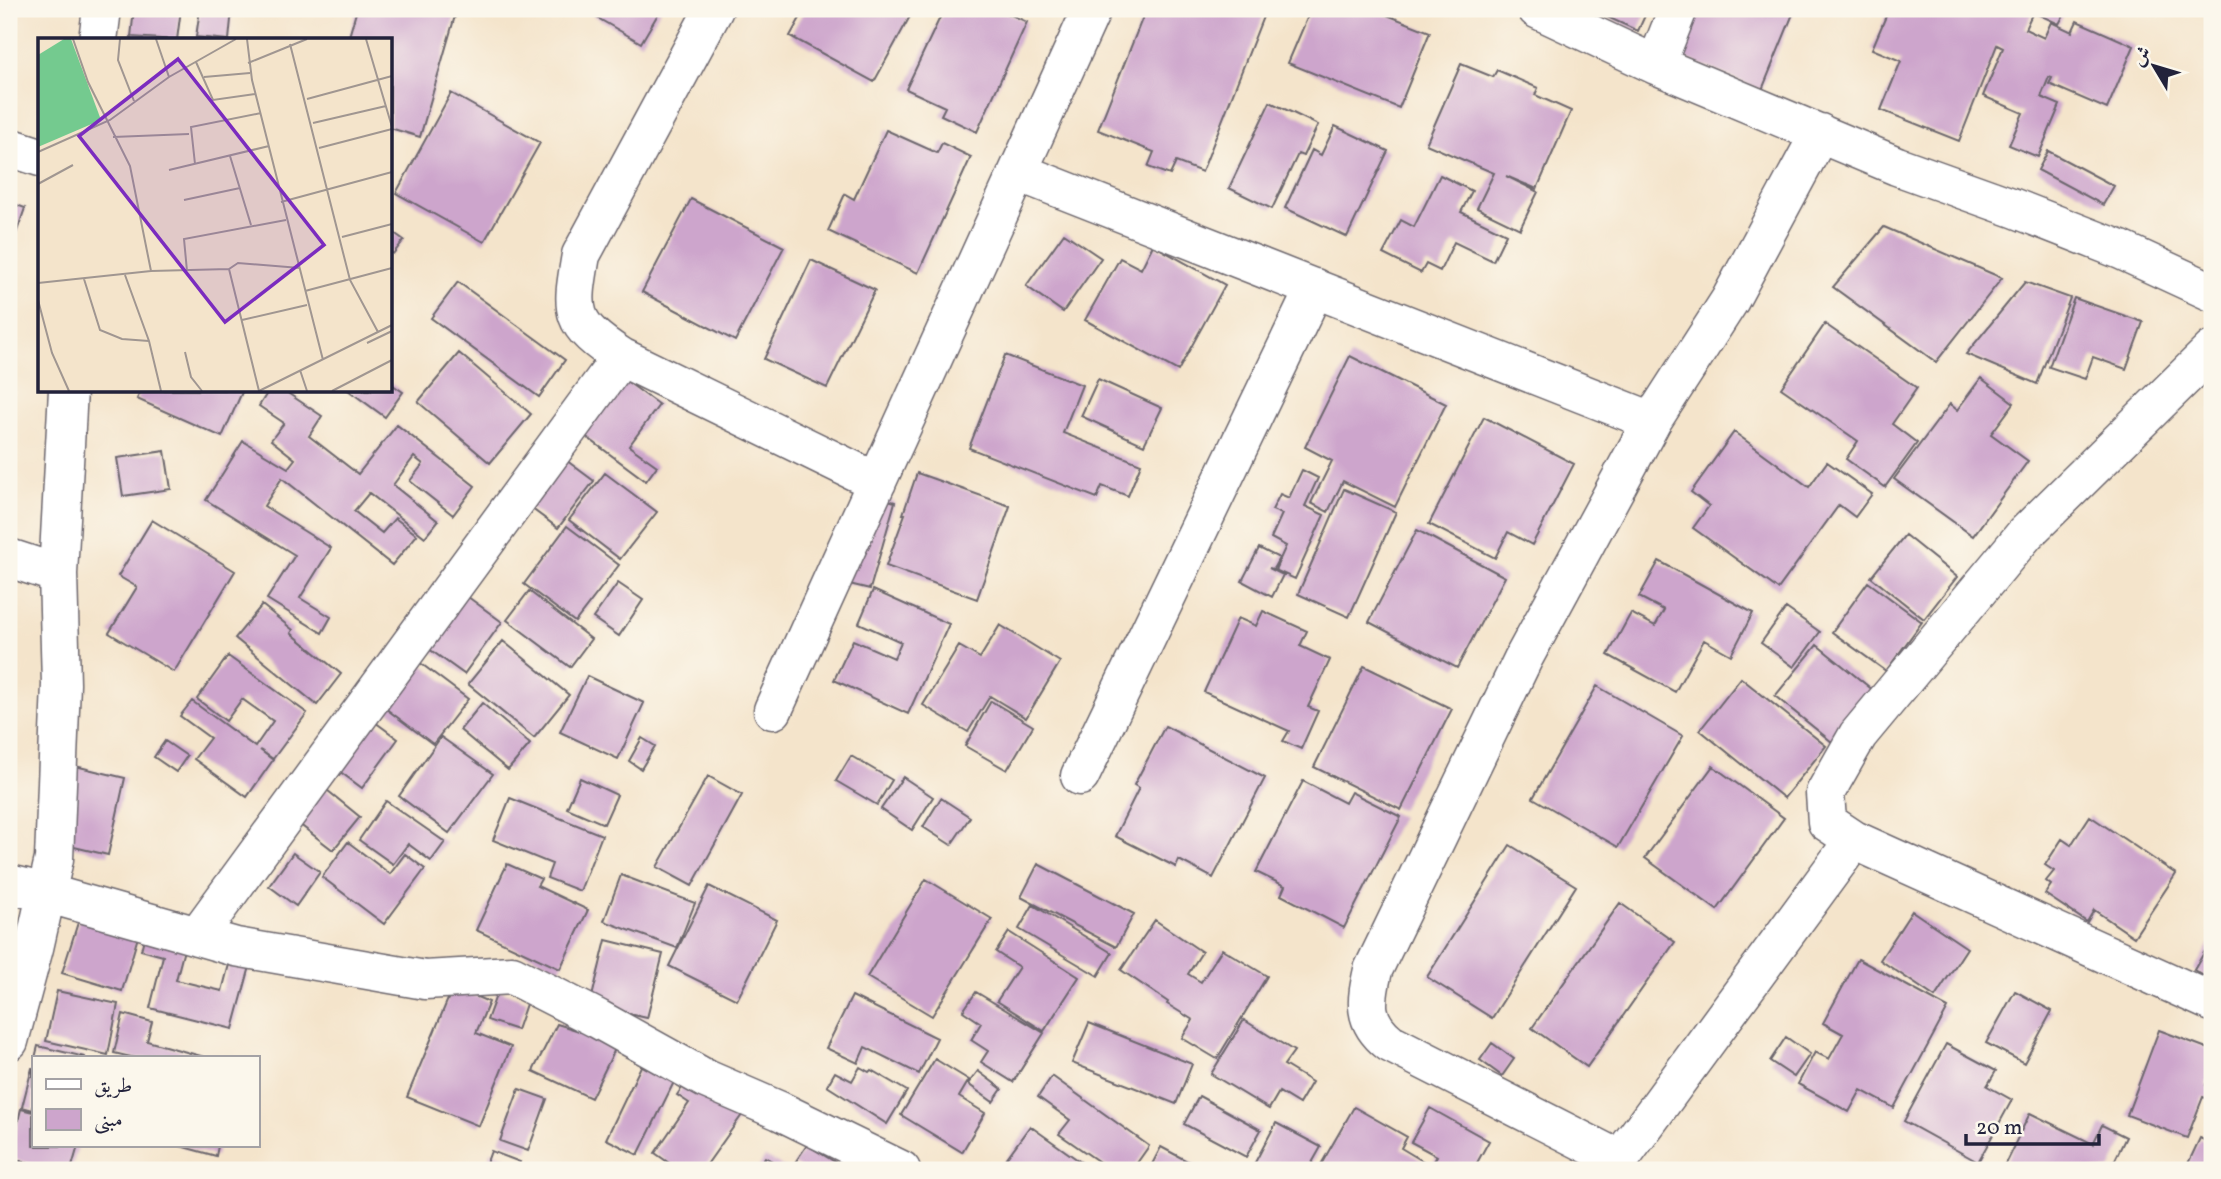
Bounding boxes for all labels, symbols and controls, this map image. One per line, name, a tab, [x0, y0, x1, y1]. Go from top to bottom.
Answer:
north arrow	[2120, 32, 2190, 102]
inset map	[38, 38, 392, 392]
text: ش	[2126, 41, 2158, 72]
legend	[32, 1056, 259, 1148]
text: طريق	[94, 1072, 132, 1101]
scale bar	[1966, 1102, 2098, 1146]
text: مبنى	[94, 1106, 123, 1135]
text: 20 m	[1976, 1114, 2022, 1143]

